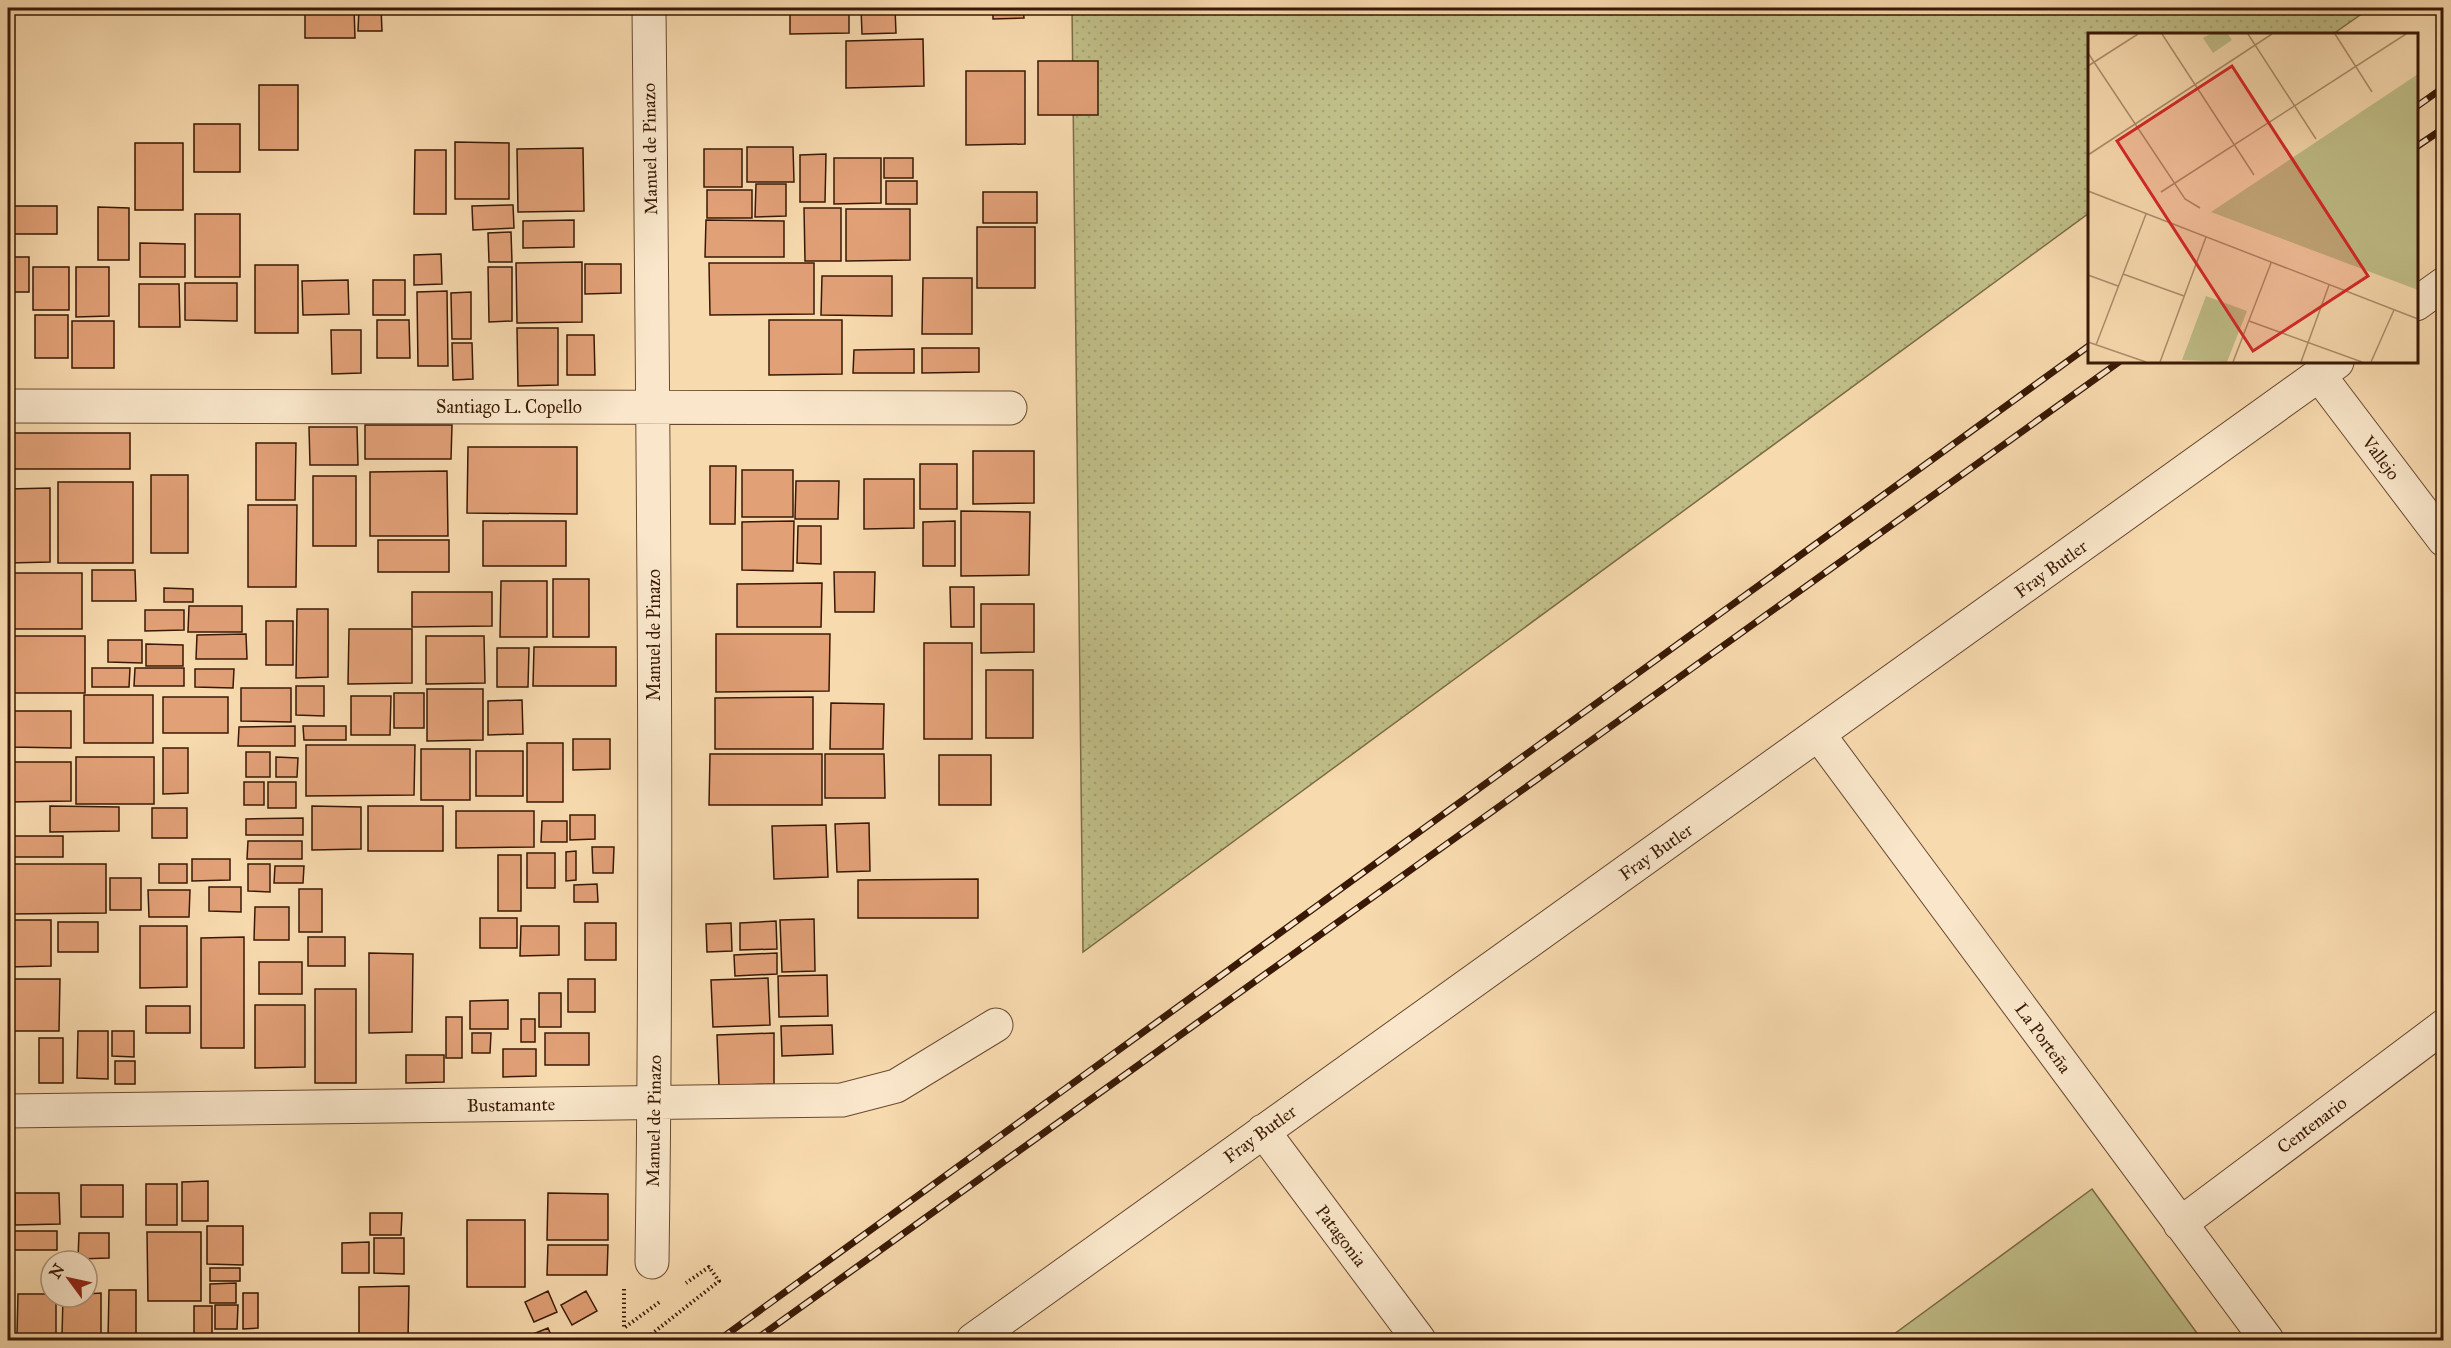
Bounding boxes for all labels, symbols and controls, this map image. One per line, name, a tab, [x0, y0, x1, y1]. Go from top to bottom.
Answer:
inset map	[2088, 33, 2418, 363]
street label: Manuel de Pinazo	[638, 83, 662, 215]
street label: Santiago L. Copello	[436, 396, 582, 419]
street label: Vallejo	[2357, 431, 2405, 484]
street label: Fray Butler	[2010, 535, 2092, 603]
street label: Manuel de Pinazo	[643, 569, 665, 701]
street label: Fray Butler	[1615, 819, 1697, 885]
street label: La Porteña	[2010, 998, 2076, 1078]
street label: Manuel de Pinazo	[642, 1055, 666, 1187]
street label: Centenario	[2273, 1092, 2351, 1158]
street label: Bustamante	[467, 1093, 555, 1117]
street label: Fray Butler	[1219, 1100, 1301, 1168]
street label: Patagonia	[1310, 1201, 1372, 1272]
north arrow	[39, 1249, 99, 1309]
text: N	[45, 1260, 69, 1282]

